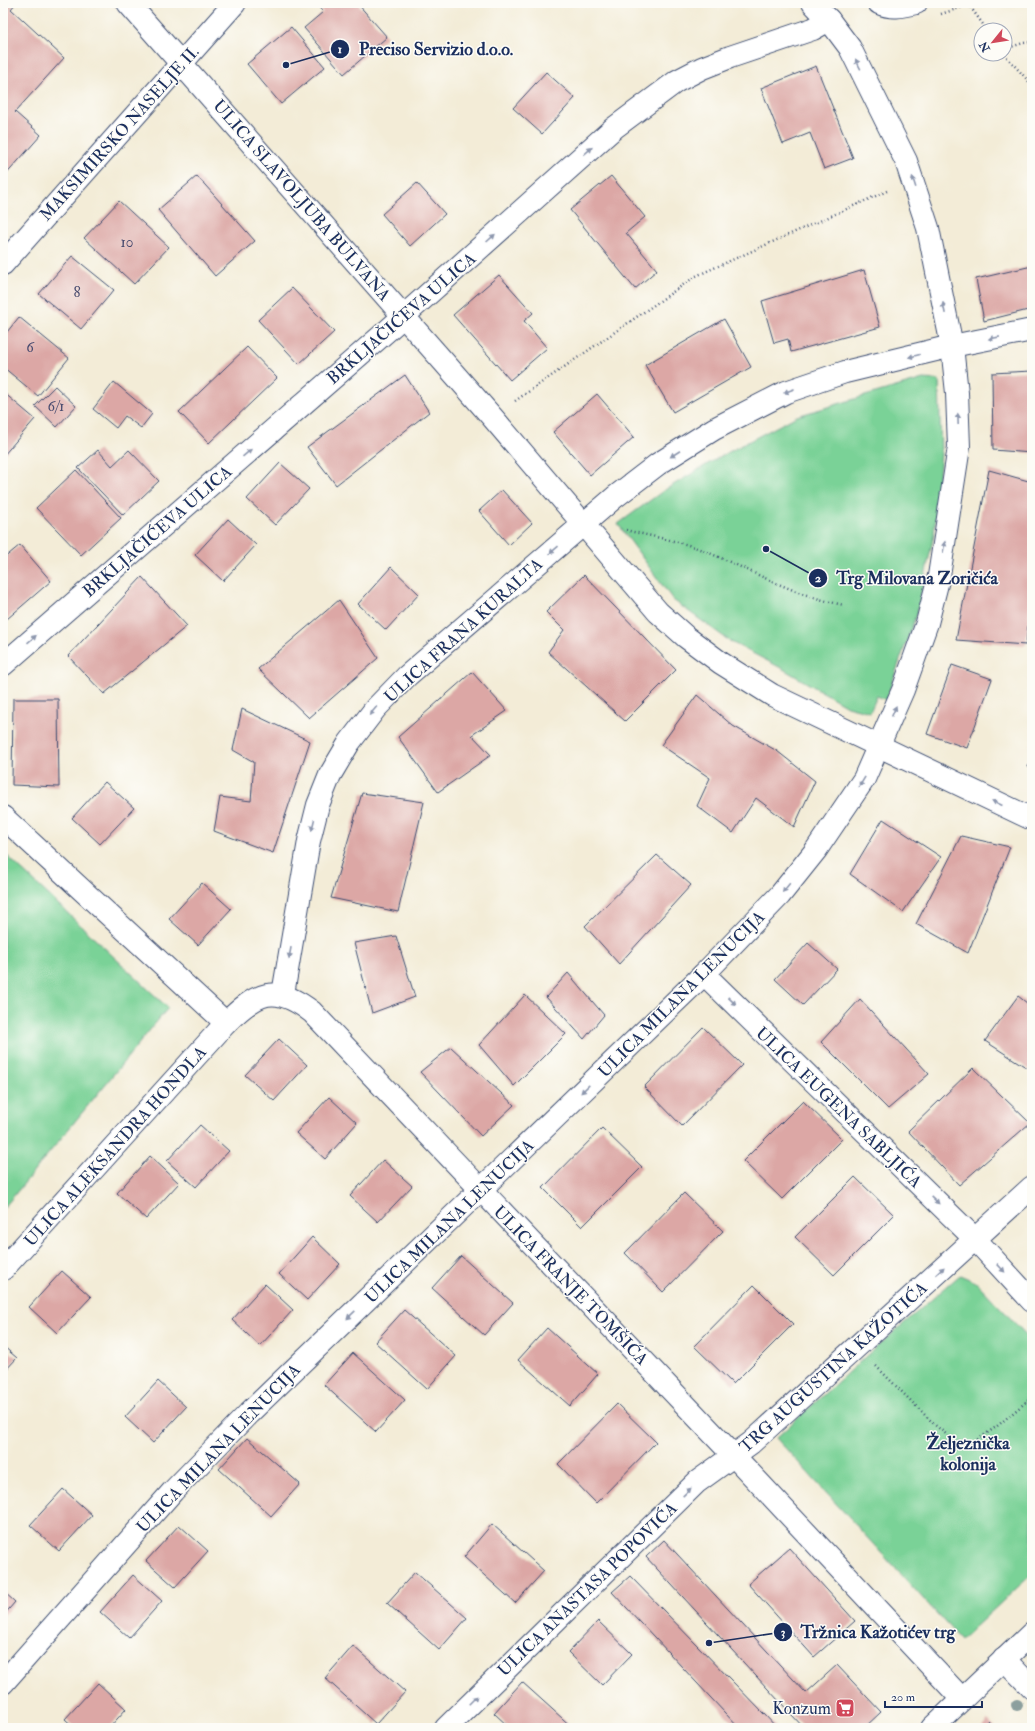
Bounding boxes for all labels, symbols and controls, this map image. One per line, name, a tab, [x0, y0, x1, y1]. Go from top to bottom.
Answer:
north arrow	[973, 22, 1013, 62]
callout: Preciso Servizio d.o.o.	[330, 34, 521, 64]
text: Preciso Servizio d.o.o.	[359, 38, 514, 61]
text: N	[976, 38, 993, 55]
street label: MAKSIMIRSKO NASELJE II.	[35, 41, 204, 226]
text: 1	[338, 42, 342, 57]
one-way arrow	[855, 59, 862, 70]
street label: ULICA SLAVOLJUBA BULVANA	[208, 95, 395, 306]
one-way arrow	[584, 147, 593, 156]
one-way arrow	[911, 175, 917, 187]
house number: 10	[121, 233, 133, 252]
one-way arrow	[486, 233, 497, 242]
street label: BRKLJAČIĆEVA ULICA	[322, 247, 481, 390]
house number: 8	[73, 283, 81, 302]
one-way arrow	[940, 302, 946, 314]
one-way arrow	[988, 335, 1000, 341]
house number: 6	[26, 338, 35, 357]
one-way arrow	[907, 353, 920, 359]
one-way arrow	[782, 389, 794, 395]
house number: 6/1	[48, 397, 64, 416]
one-way arrow	[955, 413, 962, 425]
one-way arrow	[242, 449, 251, 458]
one-way arrow	[670, 450, 680, 458]
street label: BRKLJAČIĆEVA ULICA	[78, 460, 237, 603]
one-way arrow	[941, 541, 947, 554]
one-way arrow	[548, 546, 559, 555]
street label: ULICA FRANA KURALTA	[380, 554, 547, 707]
callout: Trg Milovana Zoričića	[808, 563, 1006, 593]
text: Trg Milovana Zoričića	[835, 567, 998, 590]
text: 2	[815, 571, 821, 586]
one-way arrow	[27, 635, 38, 644]
one-way arrow	[369, 706, 378, 717]
one-way arrow	[891, 706, 897, 717]
one-way arrow	[858, 776, 865, 788]
one-way arrow	[991, 800, 1002, 806]
one-way arrow	[310, 819, 316, 831]
one-way arrow	[781, 882, 790, 893]
street label: ULICA MILANA LENUCIJA	[594, 907, 770, 1083]
one-way arrow	[287, 947, 293, 959]
one-way arrow	[727, 996, 737, 1006]
street label: ULICA EUGENA SABLJIĆA	[751, 1022, 927, 1193]
street label: ULICA ALEKSANDRA HONDLA	[20, 1042, 211, 1251]
one-way arrow	[580, 1084, 590, 1094]
street label: ULICA MILANA LENUCIJA	[360, 1135, 539, 1308]
one-way arrow	[930, 1195, 940, 1205]
street label: ULICA FRANJE TOMŠIĆA	[488, 1200, 654, 1370]
one-way arrow	[996, 1263, 1006, 1273]
one-way arrow	[935, 1266, 945, 1276]
street label: TRG AUGUSTINA KAŽOTIĆA	[734, 1276, 932, 1457]
one-way arrow	[346, 1310, 356, 1320]
street label: ULICA MILANA LENUCIJA	[132, 1359, 306, 1538]
district label: Željeznička kolonija	[926, 1431, 1010, 1476]
one-way arrow	[682, 1487, 692, 1497]
street label: ULICA ANASTASA POPOVIĆA	[492, 1497, 682, 1681]
callout: Tržnica Kažotićev trg	[773, 1617, 964, 1647]
text: Tržnica Kažotićev trg	[800, 1621, 957, 1644]
text: 3	[781, 1625, 786, 1640]
scale bar	[885, 1683, 982, 1709]
text: 20 m	[891, 1690, 916, 1705]
one-way arrow	[468, 1695, 478, 1705]
supermarket icon: Konzum	[834, 1697, 856, 1719]
place label: Konzum	[772, 1698, 831, 1719]

